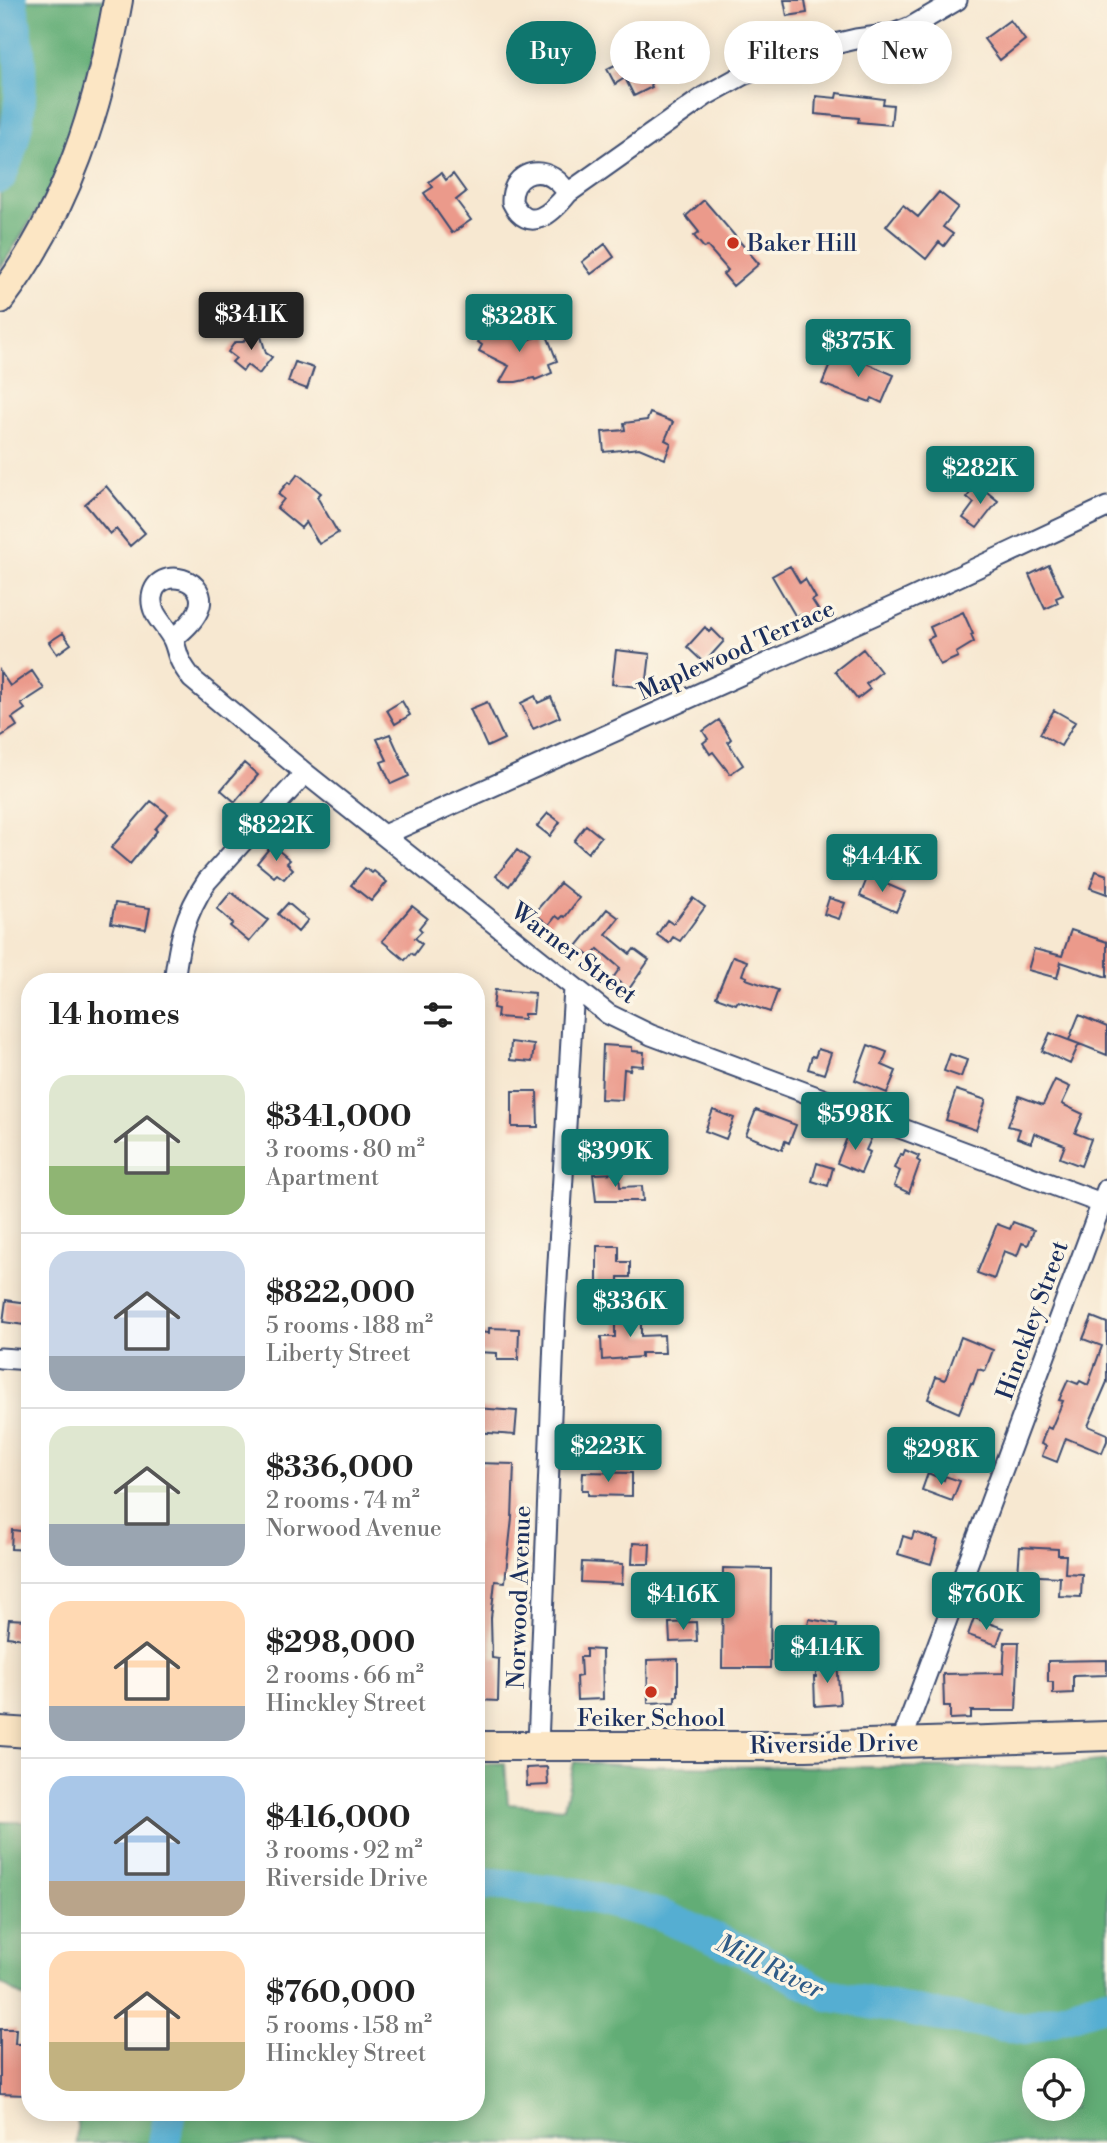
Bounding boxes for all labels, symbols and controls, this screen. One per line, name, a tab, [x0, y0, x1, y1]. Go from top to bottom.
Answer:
chip: Buy	[506, 21, 596, 84]
chip: Rent	[610, 21, 710, 84]
chip: Filters	[724, 21, 843, 84]
chip: New	[857, 21, 952, 84]
place label: Baker Hill	[746, 229, 857, 259]
marker: Baker Hill	[725, 235, 741, 251]
pin: $341K	[202, 292, 300, 352]
pin: $328K	[470, 294, 568, 354]
text: $341K	[215, 301, 287, 329]
text: $328K	[481, 303, 557, 331]
pin: $375K	[809, 320, 907, 379]
text: $375K	[822, 328, 894, 356]
pin: $282K	[931, 447, 1029, 506]
text: $282K	[942, 455, 1018, 483]
street label: Maplewood Terrace	[633, 594, 840, 708]
pin: $822K	[227, 804, 325, 863]
text: $822K	[238, 812, 314, 840]
pin: $444K	[833, 834, 931, 894]
text: $444K	[842, 843, 922, 871]
street label: Warner Street	[504, 896, 643, 1011]
text: 14 homes	[49, 996, 180, 1034]
icon: filters	[419, 996, 457, 1034]
pin: $598K	[806, 1092, 904, 1152]
text: $341,000	[266, 1098, 412, 1136]
text: $598K	[817, 1101, 893, 1129]
icon: home	[105, 1103, 189, 1187]
pin: $399K	[566, 1130, 664, 1189]
text: 3 rooms · 80 m²	[266, 1136, 425, 1164]
text: $399K	[577, 1138, 653, 1166]
text: Apartment	[266, 1164, 379, 1192]
street label: Hinckley Street	[990, 1236, 1076, 1404]
text: $822,000	[266, 1274, 415, 1312]
icon: home	[105, 1279, 189, 1363]
pin: $336K	[581, 1280, 679, 1339]
text: $336K	[593, 1288, 667, 1316]
text: 5 rooms · 188 m²	[266, 1312, 433, 1340]
text: Liberty Street	[266, 1340, 411, 1368]
pin: $223K	[559, 1424, 657, 1484]
pin: $298K	[892, 1428, 990, 1487]
text: $223K	[571, 1433, 645, 1461]
text: $298K	[903, 1436, 979, 1464]
text: $336,000	[266, 1449, 414, 1487]
icon: home	[105, 1454, 189, 1538]
text: 2 rooms · 74 m²	[266, 1487, 420, 1515]
street label: Norwood Avenue	[502, 1505, 538, 1689]
text: Norwood Avenue	[266, 1515, 442, 1543]
pin: $416K	[634, 1572, 732, 1632]
pin: $760K	[937, 1572, 1035, 1632]
text: $416K	[647, 1581, 719, 1609]
text: $760K	[948, 1581, 1024, 1609]
text: $298,000	[266, 1624, 415, 1662]
pin: $414K	[778, 1626, 876, 1685]
icon: home	[105, 1629, 189, 1713]
text: $414K	[791, 1634, 863, 1662]
text: 2 rooms · 66 m²	[266, 1662, 424, 1690]
marker: Feiker School	[643, 1684, 659, 1700]
text: Hinckley Street	[266, 1690, 426, 1718]
place label: Feiker School	[577, 1704, 725, 1734]
street label: Riverside Drive	[749, 1729, 919, 1761]
text: $416,000	[266, 1799, 410, 1837]
icon: home	[105, 1804, 189, 1888]
text: 3 rooms · 92 m²	[266, 1837, 422, 1865]
text: Riverside Drive	[266, 1865, 428, 1893]
water label: Mill River	[711, 1927, 829, 2007]
text: $760,000	[266, 1974, 416, 2012]
icon: home	[105, 1979, 189, 2063]
text: 5 rooms · 158 m²	[266, 2012, 432, 2040]
text: Hinckley Street	[266, 2040, 426, 2068]
map controls	[1022, 2058, 1085, 2121]
button: locate	[1022, 2058, 1085, 2121]

